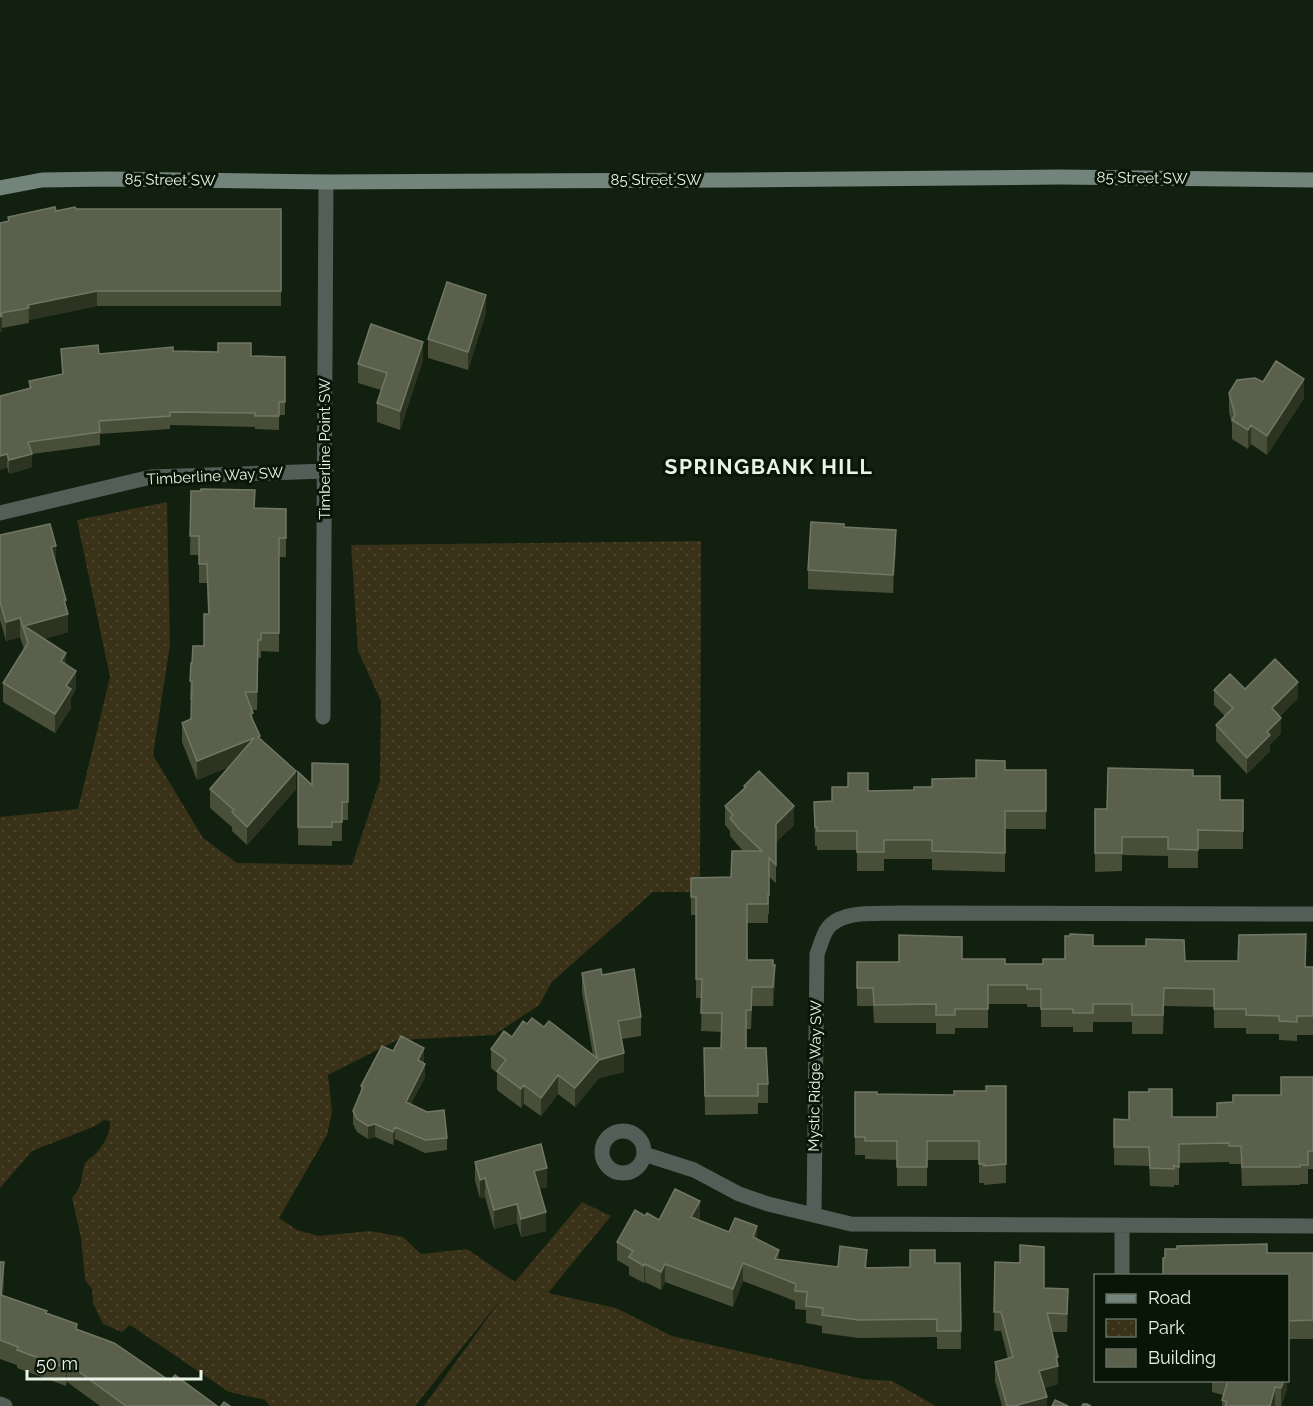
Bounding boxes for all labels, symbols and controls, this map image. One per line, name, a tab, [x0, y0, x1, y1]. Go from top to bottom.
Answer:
street label: 85 Street SW	[1096, 168, 1188, 188]
street label: 85 Street SW	[124, 170, 216, 190]
street label: 85 Street SW	[611, 171, 702, 189]
street label: Timberline Point SW	[316, 378, 334, 520]
district label: SPRINGBANK HILL	[665, 454, 873, 479]
street label: Timberline Way SW	[146, 463, 284, 489]
street label: Mystic Ridge Way SW	[805, 1000, 825, 1152]
legend	[1094, 1274, 1289, 1382]
text: Road	[1148, 1287, 1191, 1308]
text: Park	[1148, 1317, 1185, 1338]
scale bar	[27, 1343, 201, 1381]
text: Building	[1148, 1347, 1216, 1368]
text: 50 m	[36, 1353, 78, 1374]

